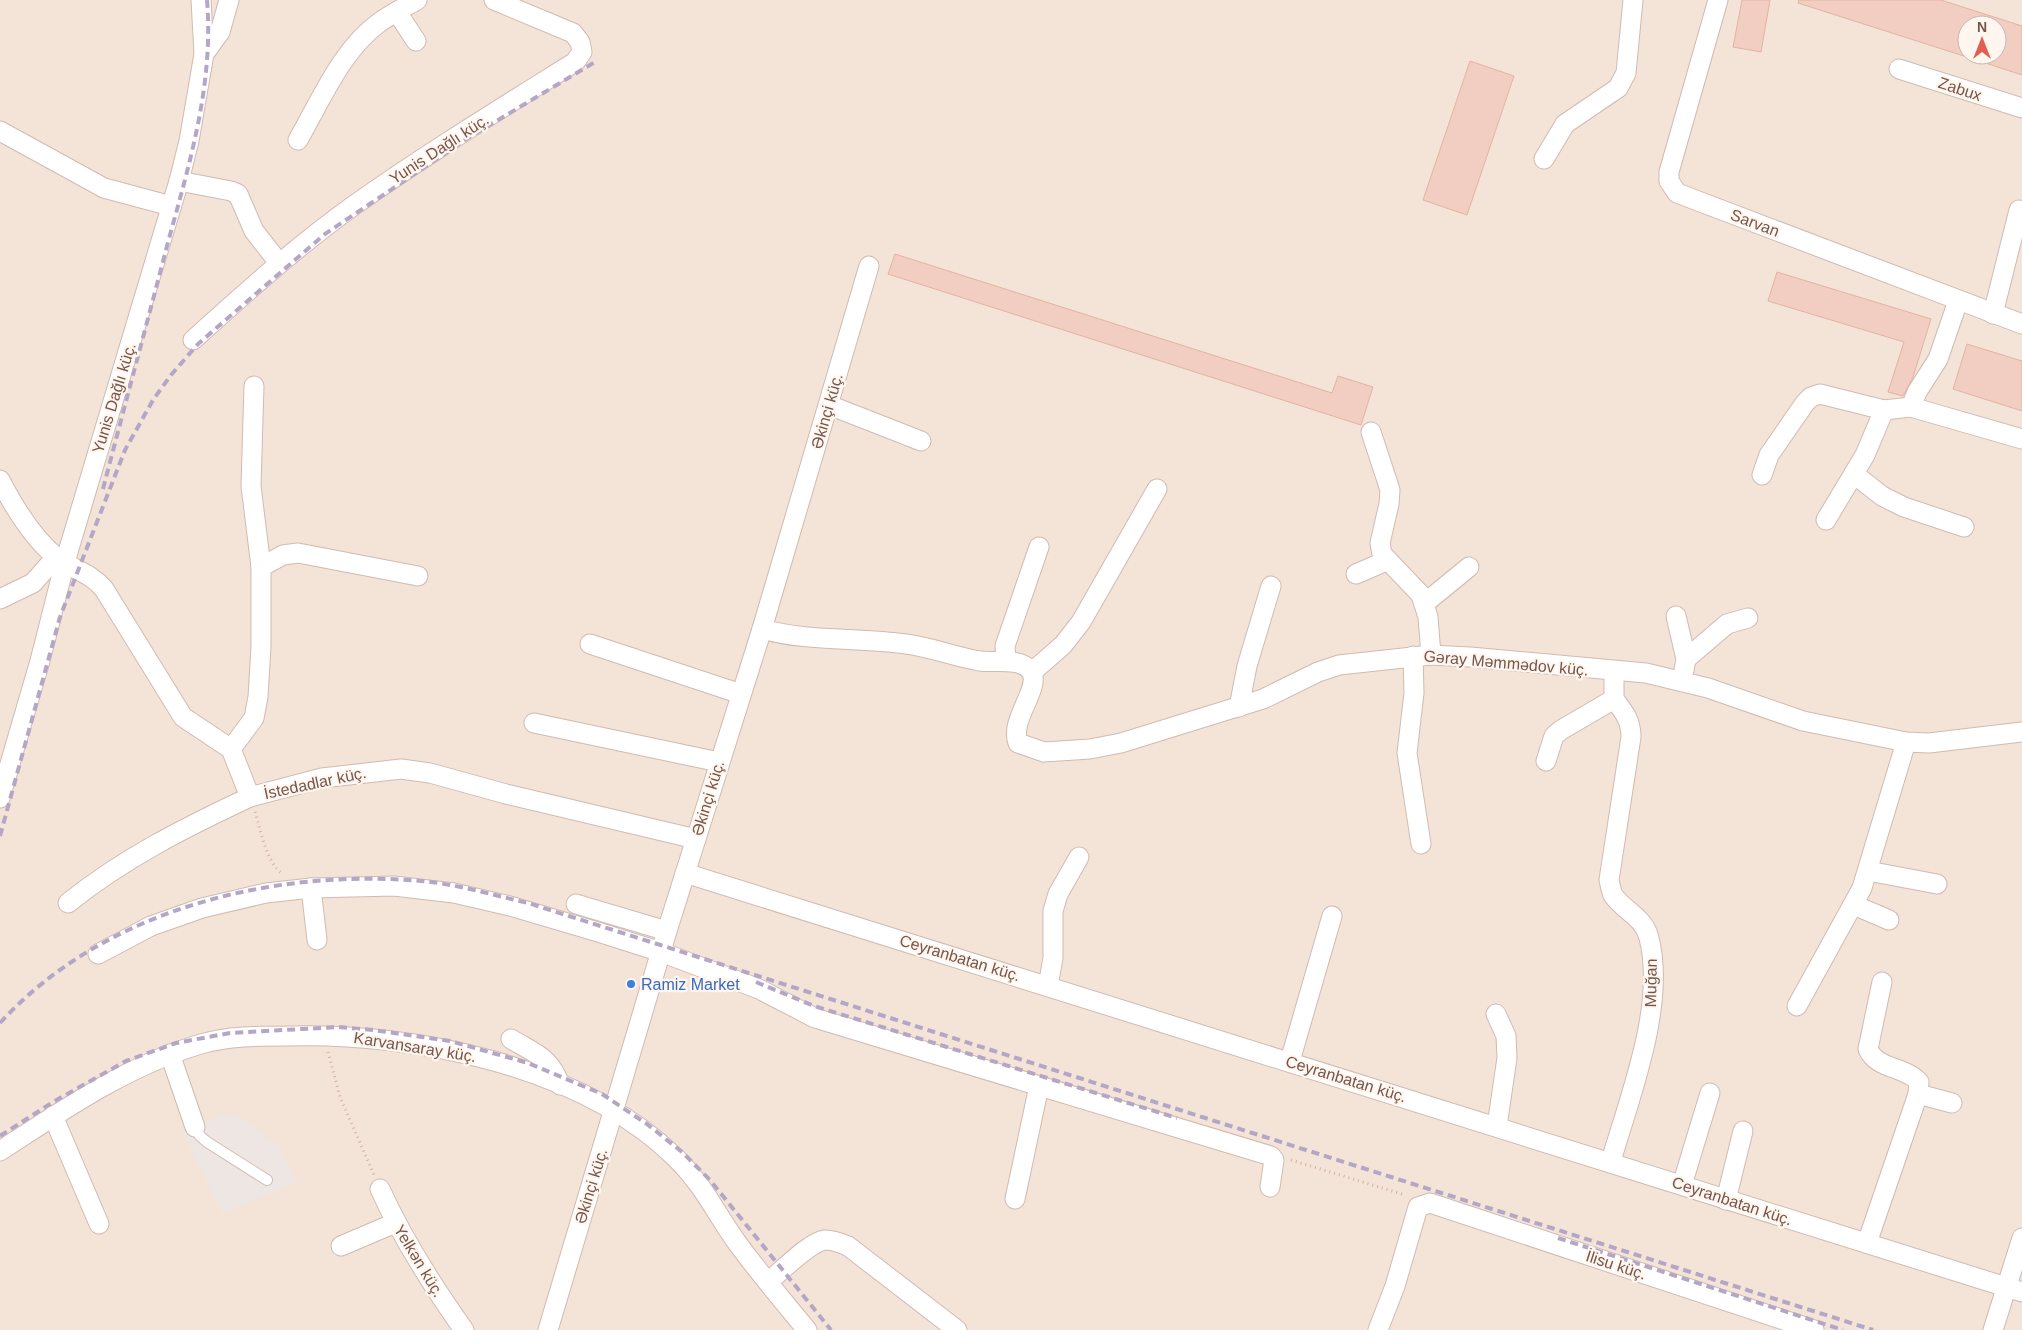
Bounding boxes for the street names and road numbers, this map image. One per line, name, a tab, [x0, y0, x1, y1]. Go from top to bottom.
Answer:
street label: Zabux	[1936, 74, 1984, 104]
street label: Yunis Dağlı küç.	[386, 111, 492, 187]
street label: Sarvan	[1728, 206, 1782, 240]
street label: Yunis Dağlı küç.	[89, 341, 139, 455]
street label: Əkinçi küç.	[808, 371, 846, 451]
street label: Gəray Məmmədov küç.	[1423, 647, 1589, 679]
street label: Əkinçi küç.	[688, 758, 728, 838]
street label: İstedadlar küç.	[262, 763, 368, 802]
street label: Ceyranbatan küç.	[898, 932, 1022, 984]
street label: Muğan	[1642, 958, 1660, 1008]
street label: Karvansaray küç.	[353, 1029, 477, 1065]
street label: Ceyranbatan küç.	[1284, 1053, 1408, 1105]
street label: Əkinçi küç.	[571, 1146, 611, 1226]
street label: Ceyranbatan küç.	[1670, 1174, 1794, 1228]
street label: Yelkən küç.	[391, 1222, 447, 1300]
street label: İlisu küç.	[1584, 1246, 1649, 1283]

